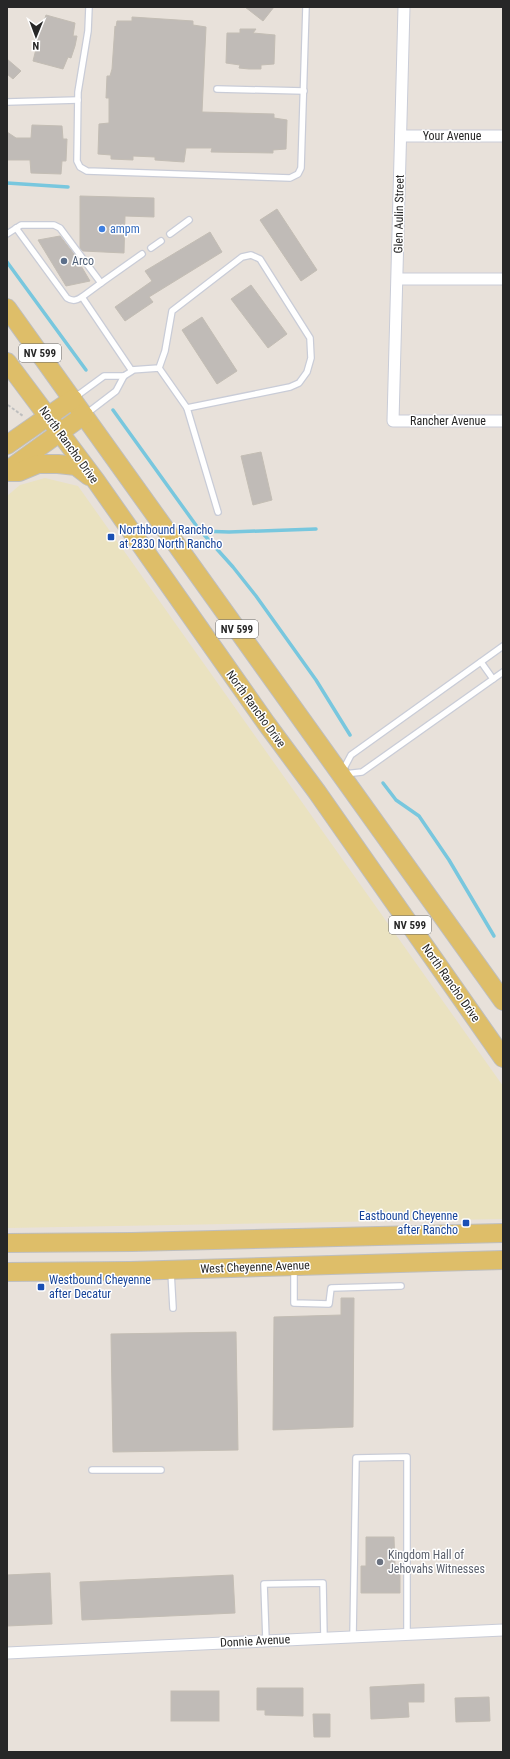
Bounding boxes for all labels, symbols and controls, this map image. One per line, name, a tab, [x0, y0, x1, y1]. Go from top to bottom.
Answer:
north arrow	[16, 16, 56, 56]
text: N	[32, 39, 39, 52]
street label: Your Avenue	[423, 129, 482, 143]
street label: Glen Aulin Street	[391, 174, 407, 254]
place label: ampm	[110, 222, 140, 236]
marker: ampm	[97, 224, 107, 234]
place label: Arco	[72, 254, 94, 268]
marker: Arco	[59, 256, 69, 266]
road number: NV 599	[19, 344, 61, 362]
street label: North Rancho Drive	[36, 404, 102, 486]
street label: Rancher Avenue	[410, 414, 486, 428]
place label: Northbound Rancho at 2830 North Rancho	[119, 523, 222, 551]
marker: Northbound Rancho at 2830 North Rancho	[106, 532, 116, 542]
road number: NV 599	[216, 620, 258, 638]
street label: North Rancho Drive	[223, 668, 289, 750]
road number: NV 599	[389, 916, 431, 934]
street label: North Rancho Drive	[419, 942, 483, 1025]
place label: Eastbound Cheyenne after Rancho	[359, 1209, 458, 1237]
marker: Eastbound Cheyenne after Rancho	[461, 1218, 471, 1228]
street label: West Cheyenne Avenue	[200, 1258, 310, 1276]
place label: Westbound Cheyenne after Decatur	[49, 1273, 151, 1301]
marker: Westbound Cheyenne after Decatur	[36, 1282, 46, 1292]
place label: Kingdom Hall of Jehovahs Witnesses	[388, 1548, 485, 1576]
marker: Kingdom Hall of Jehovahs Witnesses	[375, 1557, 385, 1567]
street label: Donnie Avenue	[220, 1632, 291, 1650]

